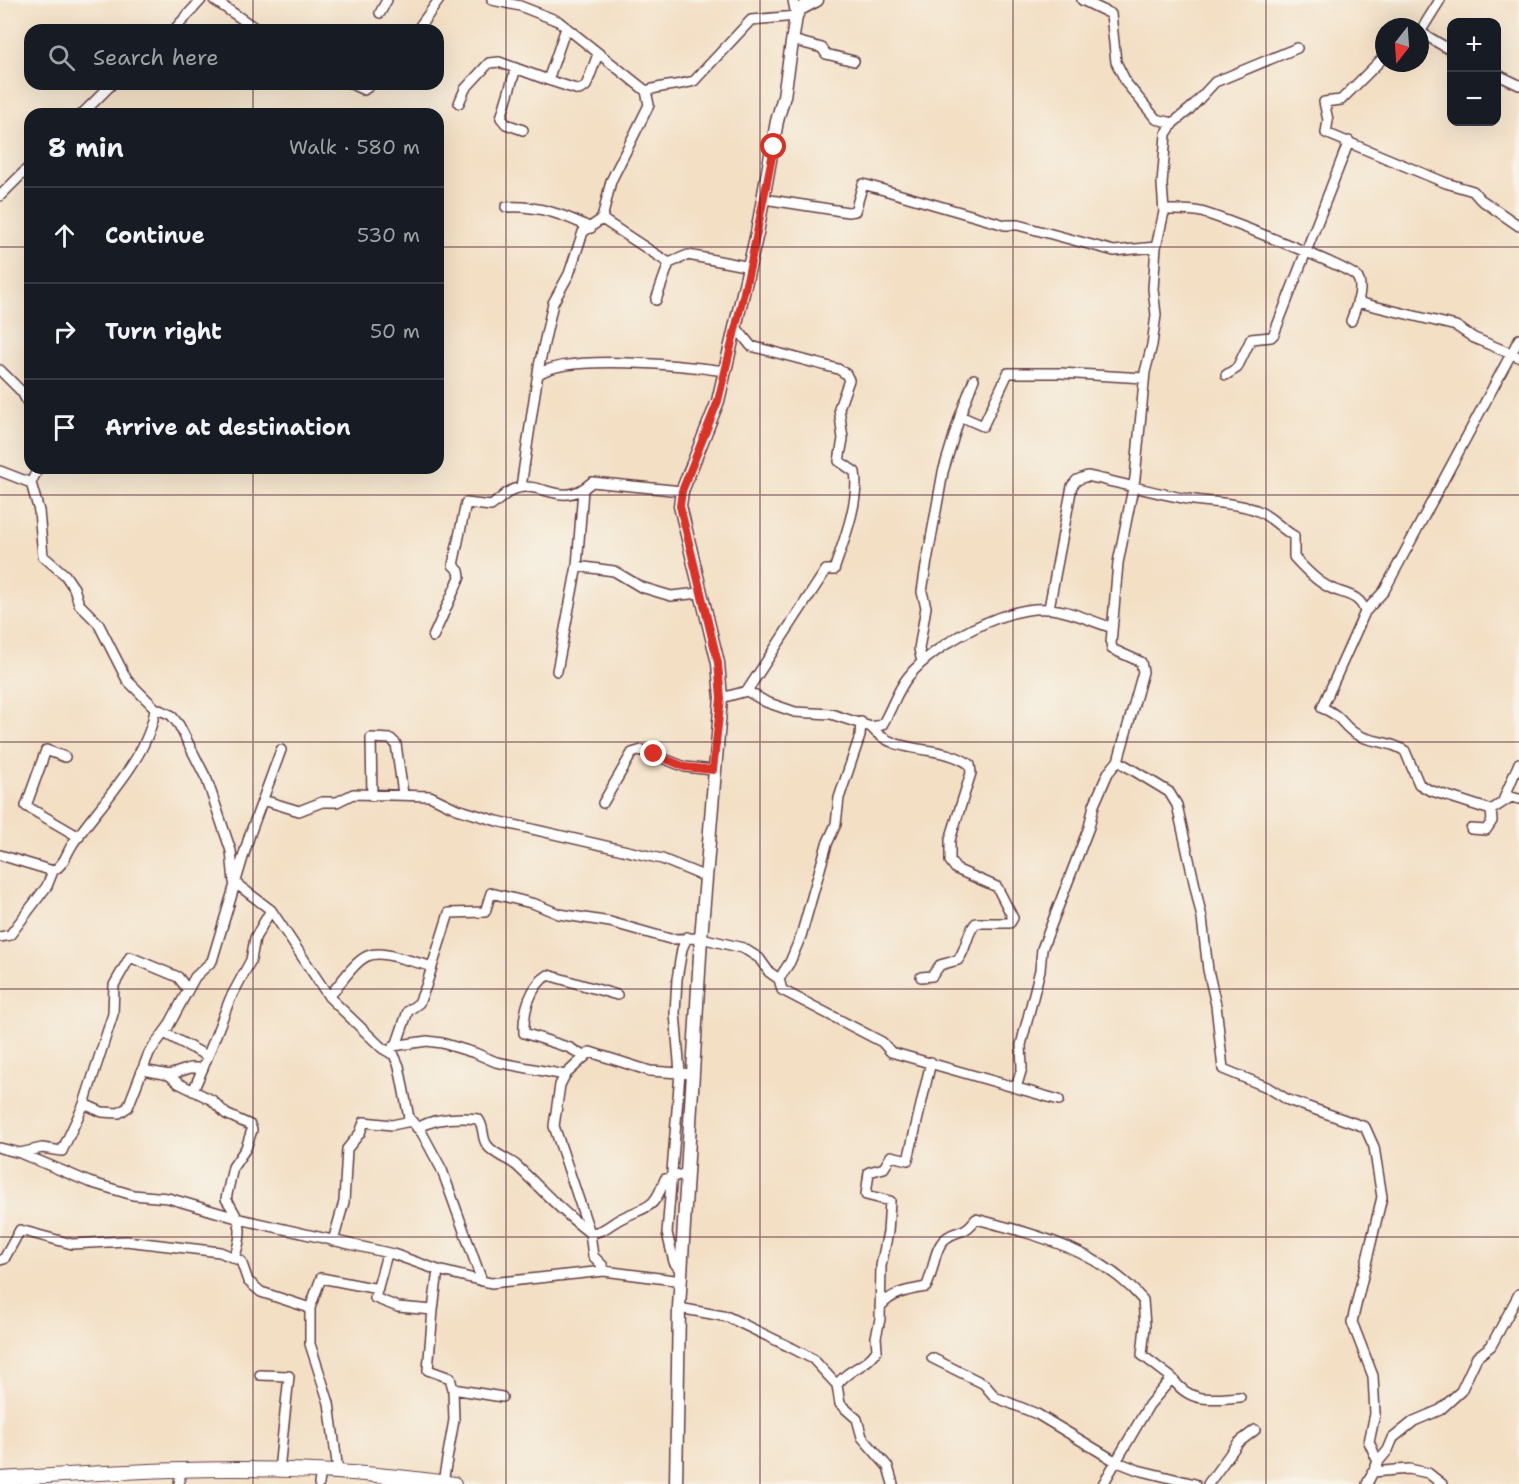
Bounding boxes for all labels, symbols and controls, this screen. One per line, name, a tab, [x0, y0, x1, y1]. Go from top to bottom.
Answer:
north arrow	[1375, 18, 1429, 72]
map controls	[1447, 18, 1501, 126]
button: +	[1447, 18, 1501, 72]
search box	[24, 24, 444, 90]
icon: search	[45, 41, 78, 74]
text: Search here	[93, 43, 219, 72]
button: −	[1447, 72, 1501, 126]
text: 8 min	[48, 130, 124, 165]
route start	[760, 133, 786, 159]
text: Walk · 580 m	[289, 134, 420, 160]
icon: ahead	[48, 219, 81, 252]
text: Continue	[105, 221, 205, 250]
text: 530 m	[357, 222, 420, 248]
icon: right	[48, 315, 81, 348]
text: Turn right	[105, 317, 222, 346]
text: 50 m	[370, 318, 420, 344]
icon: arrive	[48, 411, 81, 444]
text: Arrive at destination	[105, 413, 351, 442]
route end	[640, 740, 666, 766]

